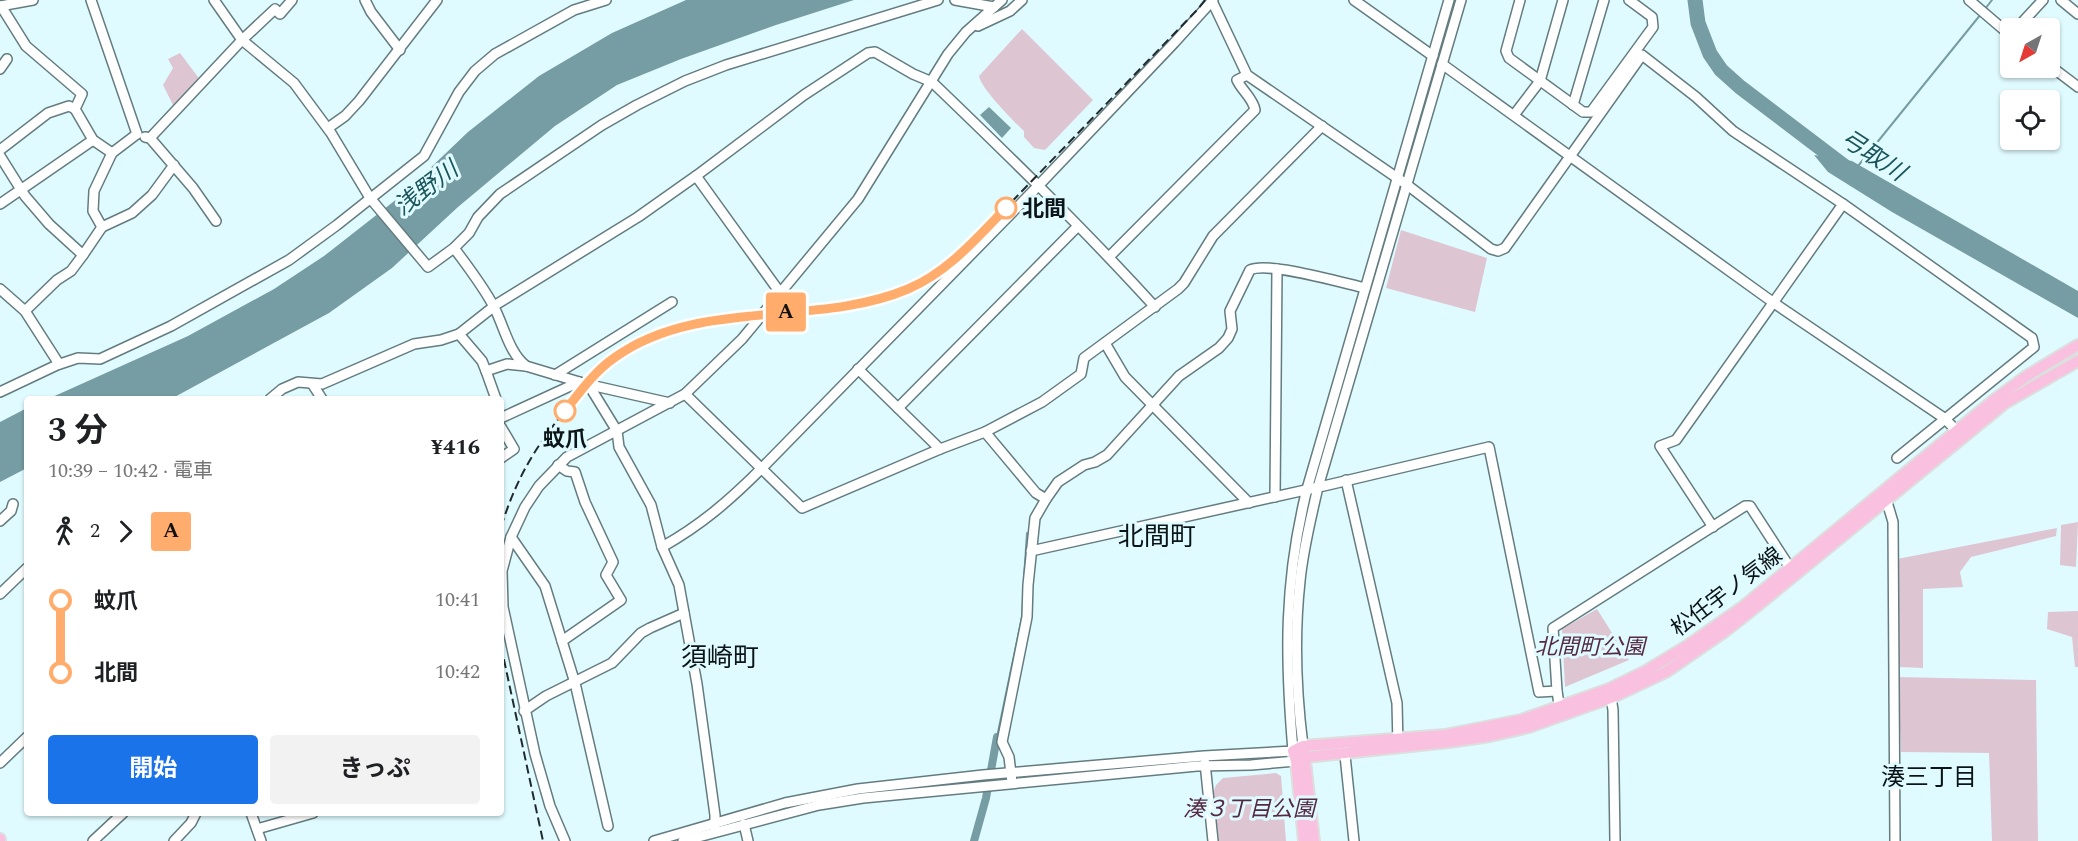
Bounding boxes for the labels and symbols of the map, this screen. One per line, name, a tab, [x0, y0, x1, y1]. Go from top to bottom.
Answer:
north arrow	[2000, 18, 2060, 78]
water label: 弓取川	[1832, 121, 1915, 192]
water label: 浅野川	[387, 151, 469, 225]
place label: 北間	[1022, 193, 1066, 226]
marker: 北間	[995, 197, 1017, 219]
line badge: A	[766, 292, 806, 332]
marker: 蚊爪	[554, 400, 576, 422]
place label: 蚊爪	[543, 423, 587, 456]
district label: 北間町	[1118, 517, 1196, 557]
street label: 松任宇ノ気線	[1664, 539, 1790, 645]
park label: 北間町公園	[1535, 631, 1648, 664]
district label: 須崎町	[681, 638, 759, 678]
district label: 湊三丁目	[1881, 760, 1977, 796]
park label: 湊３丁目公園	[1183, 793, 1318, 826]

